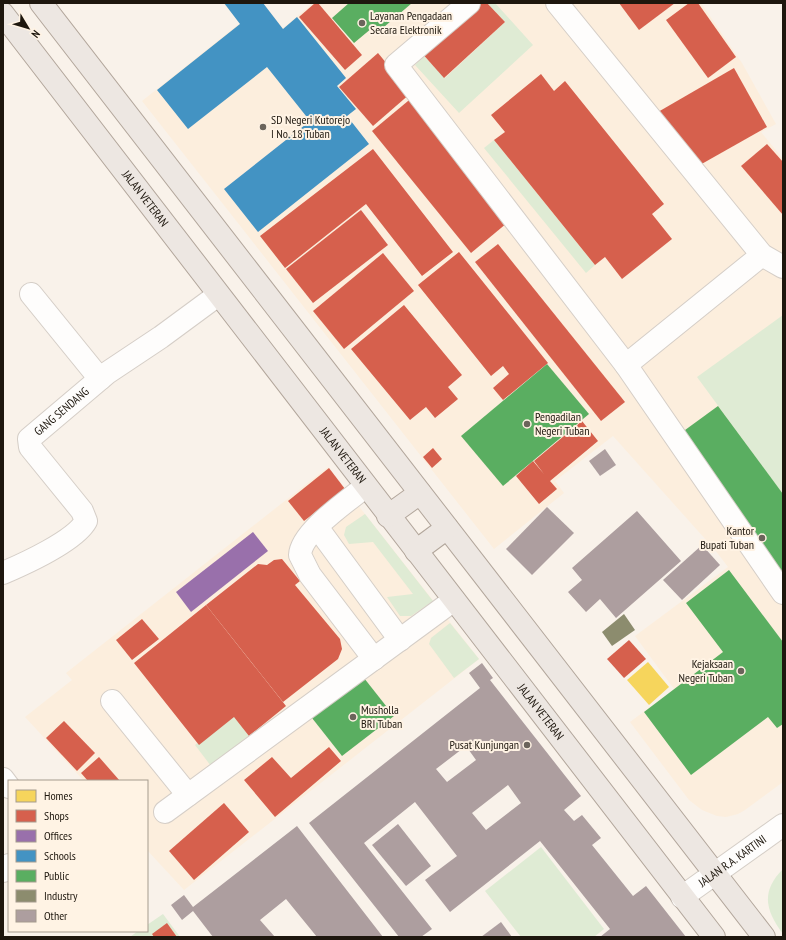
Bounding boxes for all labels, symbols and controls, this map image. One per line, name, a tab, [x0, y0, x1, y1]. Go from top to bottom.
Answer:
north arrow	[8, 8, 48, 48]
place label: Layanan Pengadaan Secara Elektronik	[370, 8, 452, 37]
marker: Layanan Pengadaan Secara Elektronik	[357, 18, 367, 28]
text: N	[29, 28, 43, 41]
place label: SD Negeri Kutorejo I No. 18 Tuban	[271, 112, 350, 141]
marker: SD Negeri Kutorejo I No. 18 Tuban	[258, 122, 268, 132]
street label: JALAN VETERAN	[119, 166, 172, 229]
street label: GANG SENDANG	[31, 384, 92, 439]
place label: Pengadilan Negeri Tuban	[535, 409, 589, 438]
marker: Pengadilan Negeri Tuban	[522, 419, 532, 429]
street label: JALAN VETERAN	[316, 423, 370, 486]
place label: Kantor Bupati Tuban	[700, 523, 755, 552]
marker: Kantor Bupati Tuban	[757, 533, 767, 543]
place label: Kejaksaan Negeri Tuban	[679, 656, 733, 685]
marker: Kejaksaan Negeri Tuban	[736, 666, 746, 676]
street label: JALAN VETERAN	[514, 680, 567, 743]
place label: Musholla BRI Tuban	[361, 702, 402, 731]
marker: Musholla BRI Tuban	[348, 712, 358, 722]
place label: Pusat Kunjungan	[450, 737, 519, 752]
marker: Pusat Kunjungan	[522, 740, 532, 750]
legend	[8, 780, 148, 932]
text: Homes	[44, 788, 72, 803]
text: Shops	[44, 808, 69, 823]
text: Offices	[44, 828, 72, 843]
street label: JALAN R.A. KARTINI	[694, 831, 769, 891]
text: Schools	[44, 848, 76, 863]
text: Public	[44, 868, 70, 883]
text: Industry	[44, 888, 78, 903]
text: Other	[44, 908, 68, 923]

